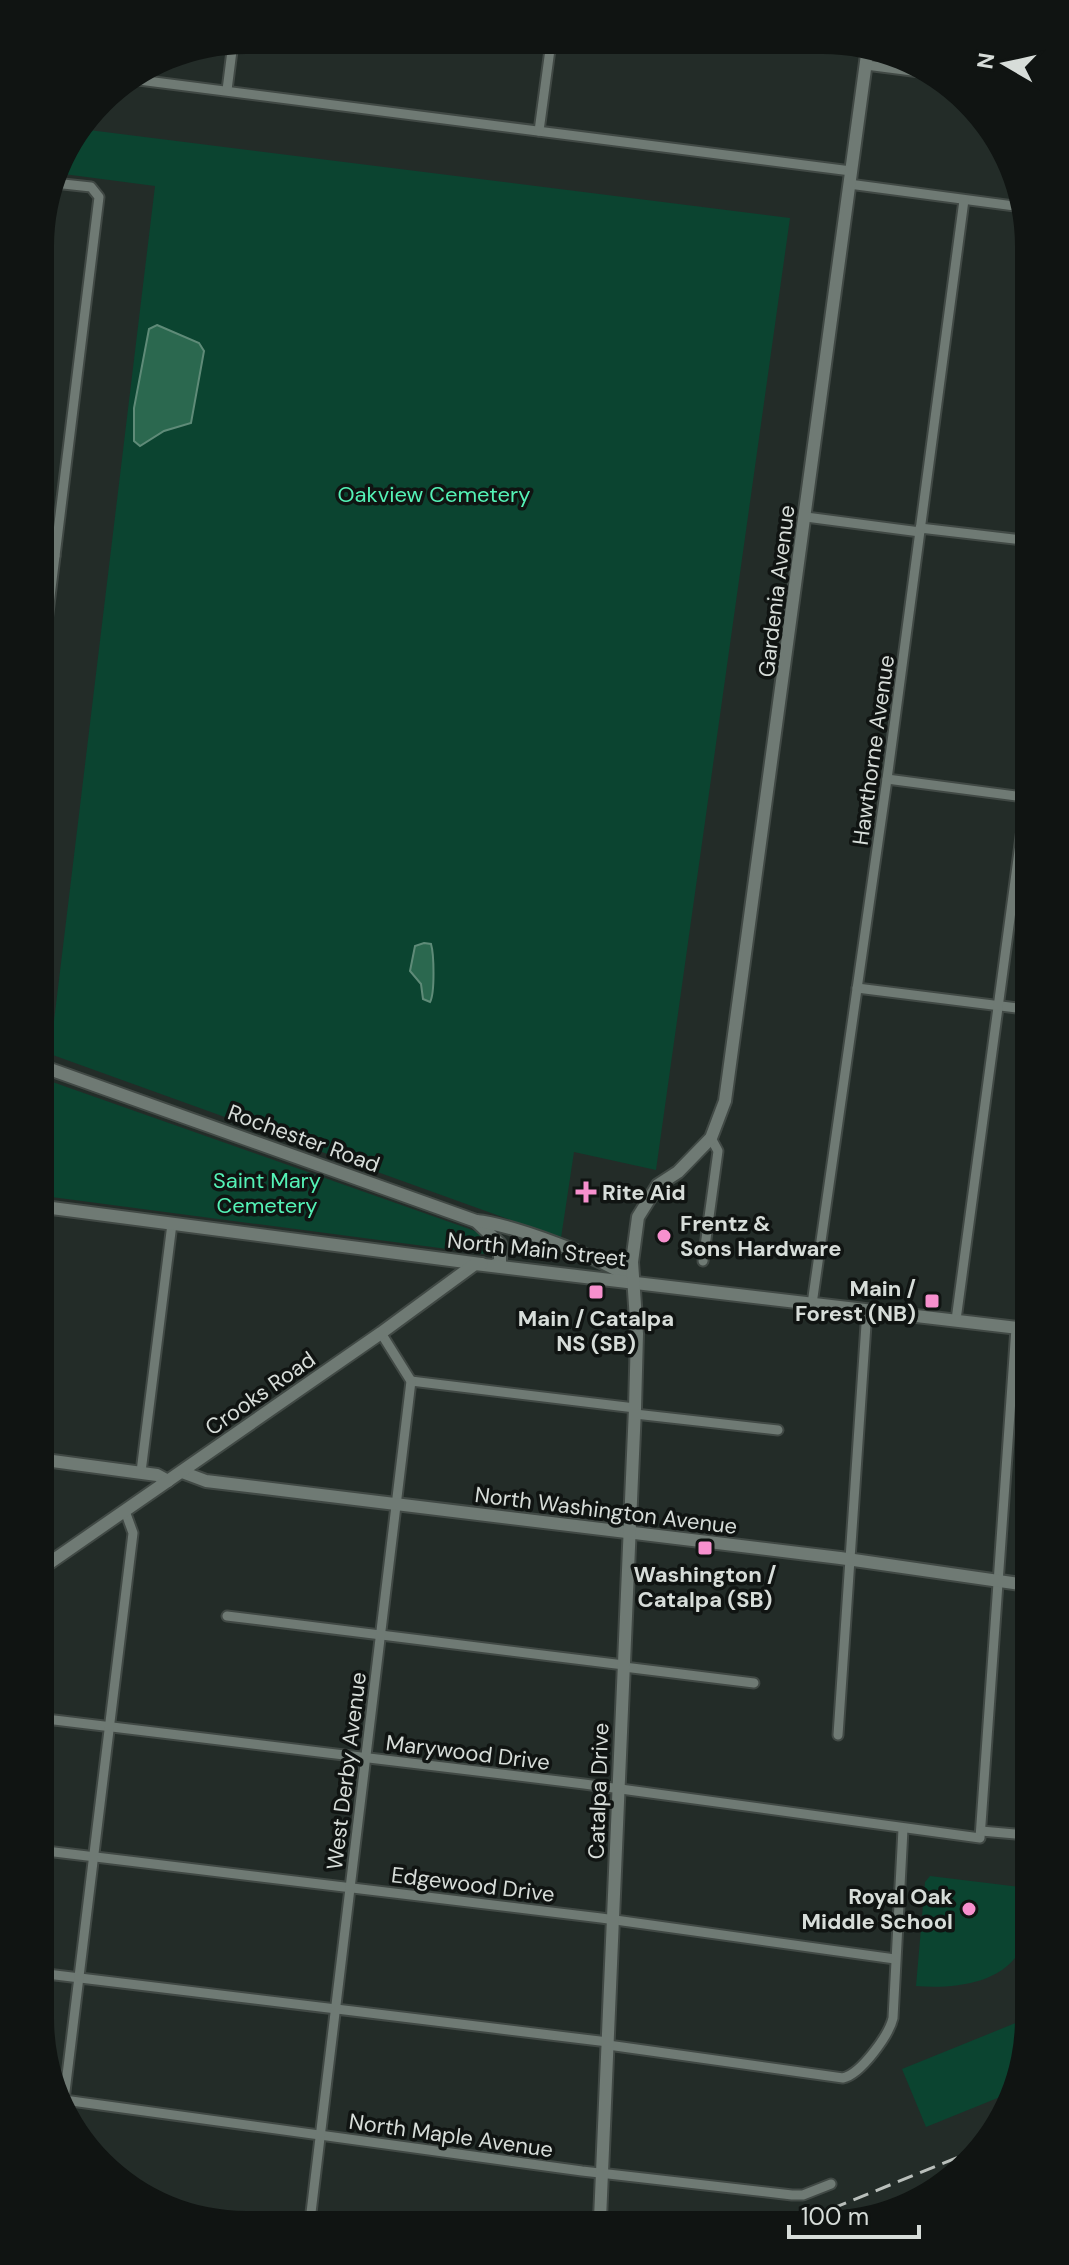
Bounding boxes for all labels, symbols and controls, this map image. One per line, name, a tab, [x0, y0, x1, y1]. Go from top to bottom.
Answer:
north arrow	[965, 24, 1045, 104]
text: N	[970, 51, 1001, 71]
park label: Oakview Cemetery	[338, 480, 530, 509]
street label: Gardenia Avenue	[752, 503, 801, 679]
street label: Hawthorne Avenue	[846, 653, 901, 847]
street label: Rochester Road	[224, 1098, 384, 1179]
park label: Saint Mary Cemetery	[213, 1166, 321, 1220]
place label: Rite Aid	[602, 1178, 686, 1207]
marker: Rite Aid	[577, 1183, 595, 1201]
place label: Frentz & Sons Hardware	[680, 1209, 841, 1263]
street label: North Main Street	[446, 1226, 628, 1273]
marker: Frentz & Sons Hardware	[655, 1227, 673, 1245]
place label: Main / Forest (NB)	[795, 1274, 916, 1328]
marker: Main / Catalpa NS (SB)	[587, 1283, 605, 1301]
marker: Main / Forest (NB)	[923, 1292, 941, 1310]
place label: Main / Catalpa NS (SB)	[518, 1304, 674, 1358]
street label: Crooks Road	[199, 1345, 321, 1442]
street label: North Washington Avenue	[473, 1480, 739, 1541]
marker: Washington / Catalpa (SB)	[696, 1539, 714, 1557]
place label: Washington / Catalpa (SB)	[634, 1560, 776, 1614]
street label: West Derby Avenue	[320, 1670, 373, 1872]
street label: Catalpa Drive	[582, 1722, 615, 1860]
street label: Marywood Drive	[384, 1728, 552, 1777]
street label: Edgewood Drive	[390, 1860, 556, 1909]
place label: Royal Oak Middle School	[801, 1882, 953, 1936]
marker: Royal Oak Middle School	[960, 1900, 978, 1918]
street label: North Maple Avenue	[347, 2107, 555, 2164]
scale bar	[789, 2189, 919, 2239]
text: 100 m	[801, 2201, 869, 2232]

